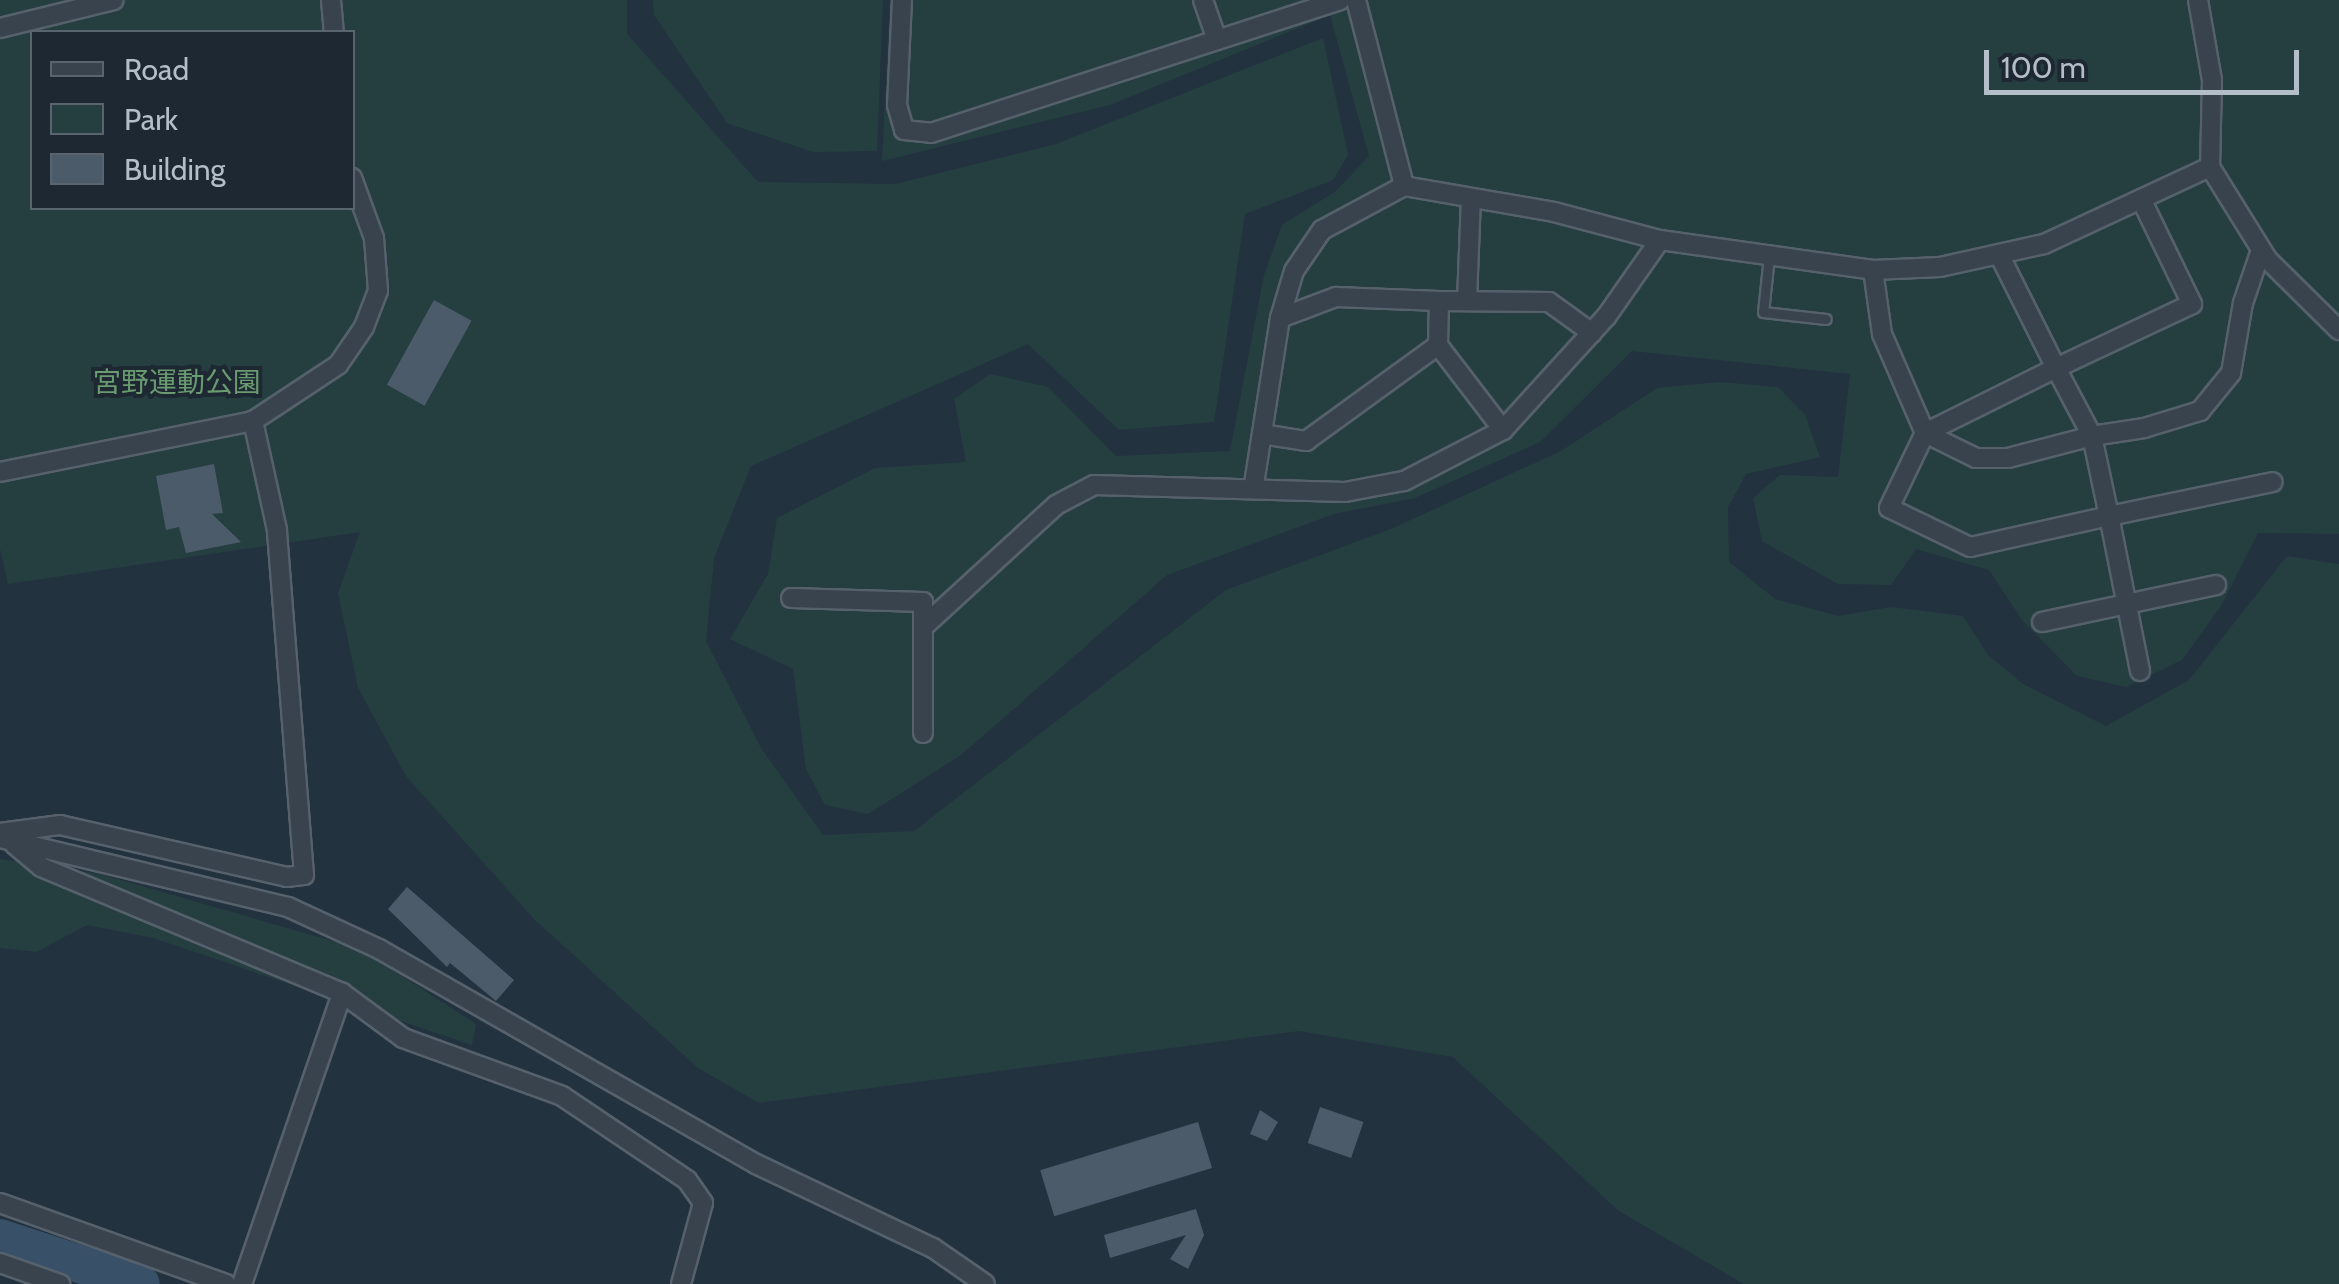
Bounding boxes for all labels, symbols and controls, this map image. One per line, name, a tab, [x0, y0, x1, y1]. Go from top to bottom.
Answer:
legend	[30, 30, 355, 210]
scale bar	[1989, 30, 2304, 92]
text: 100 m	[2001, 49, 2086, 86]
text: Road	[124, 51, 189, 88]
text: Park	[124, 101, 178, 138]
text: Building	[124, 151, 226, 188]
park label: 宮野運動公園	[93, 365, 261, 399]

